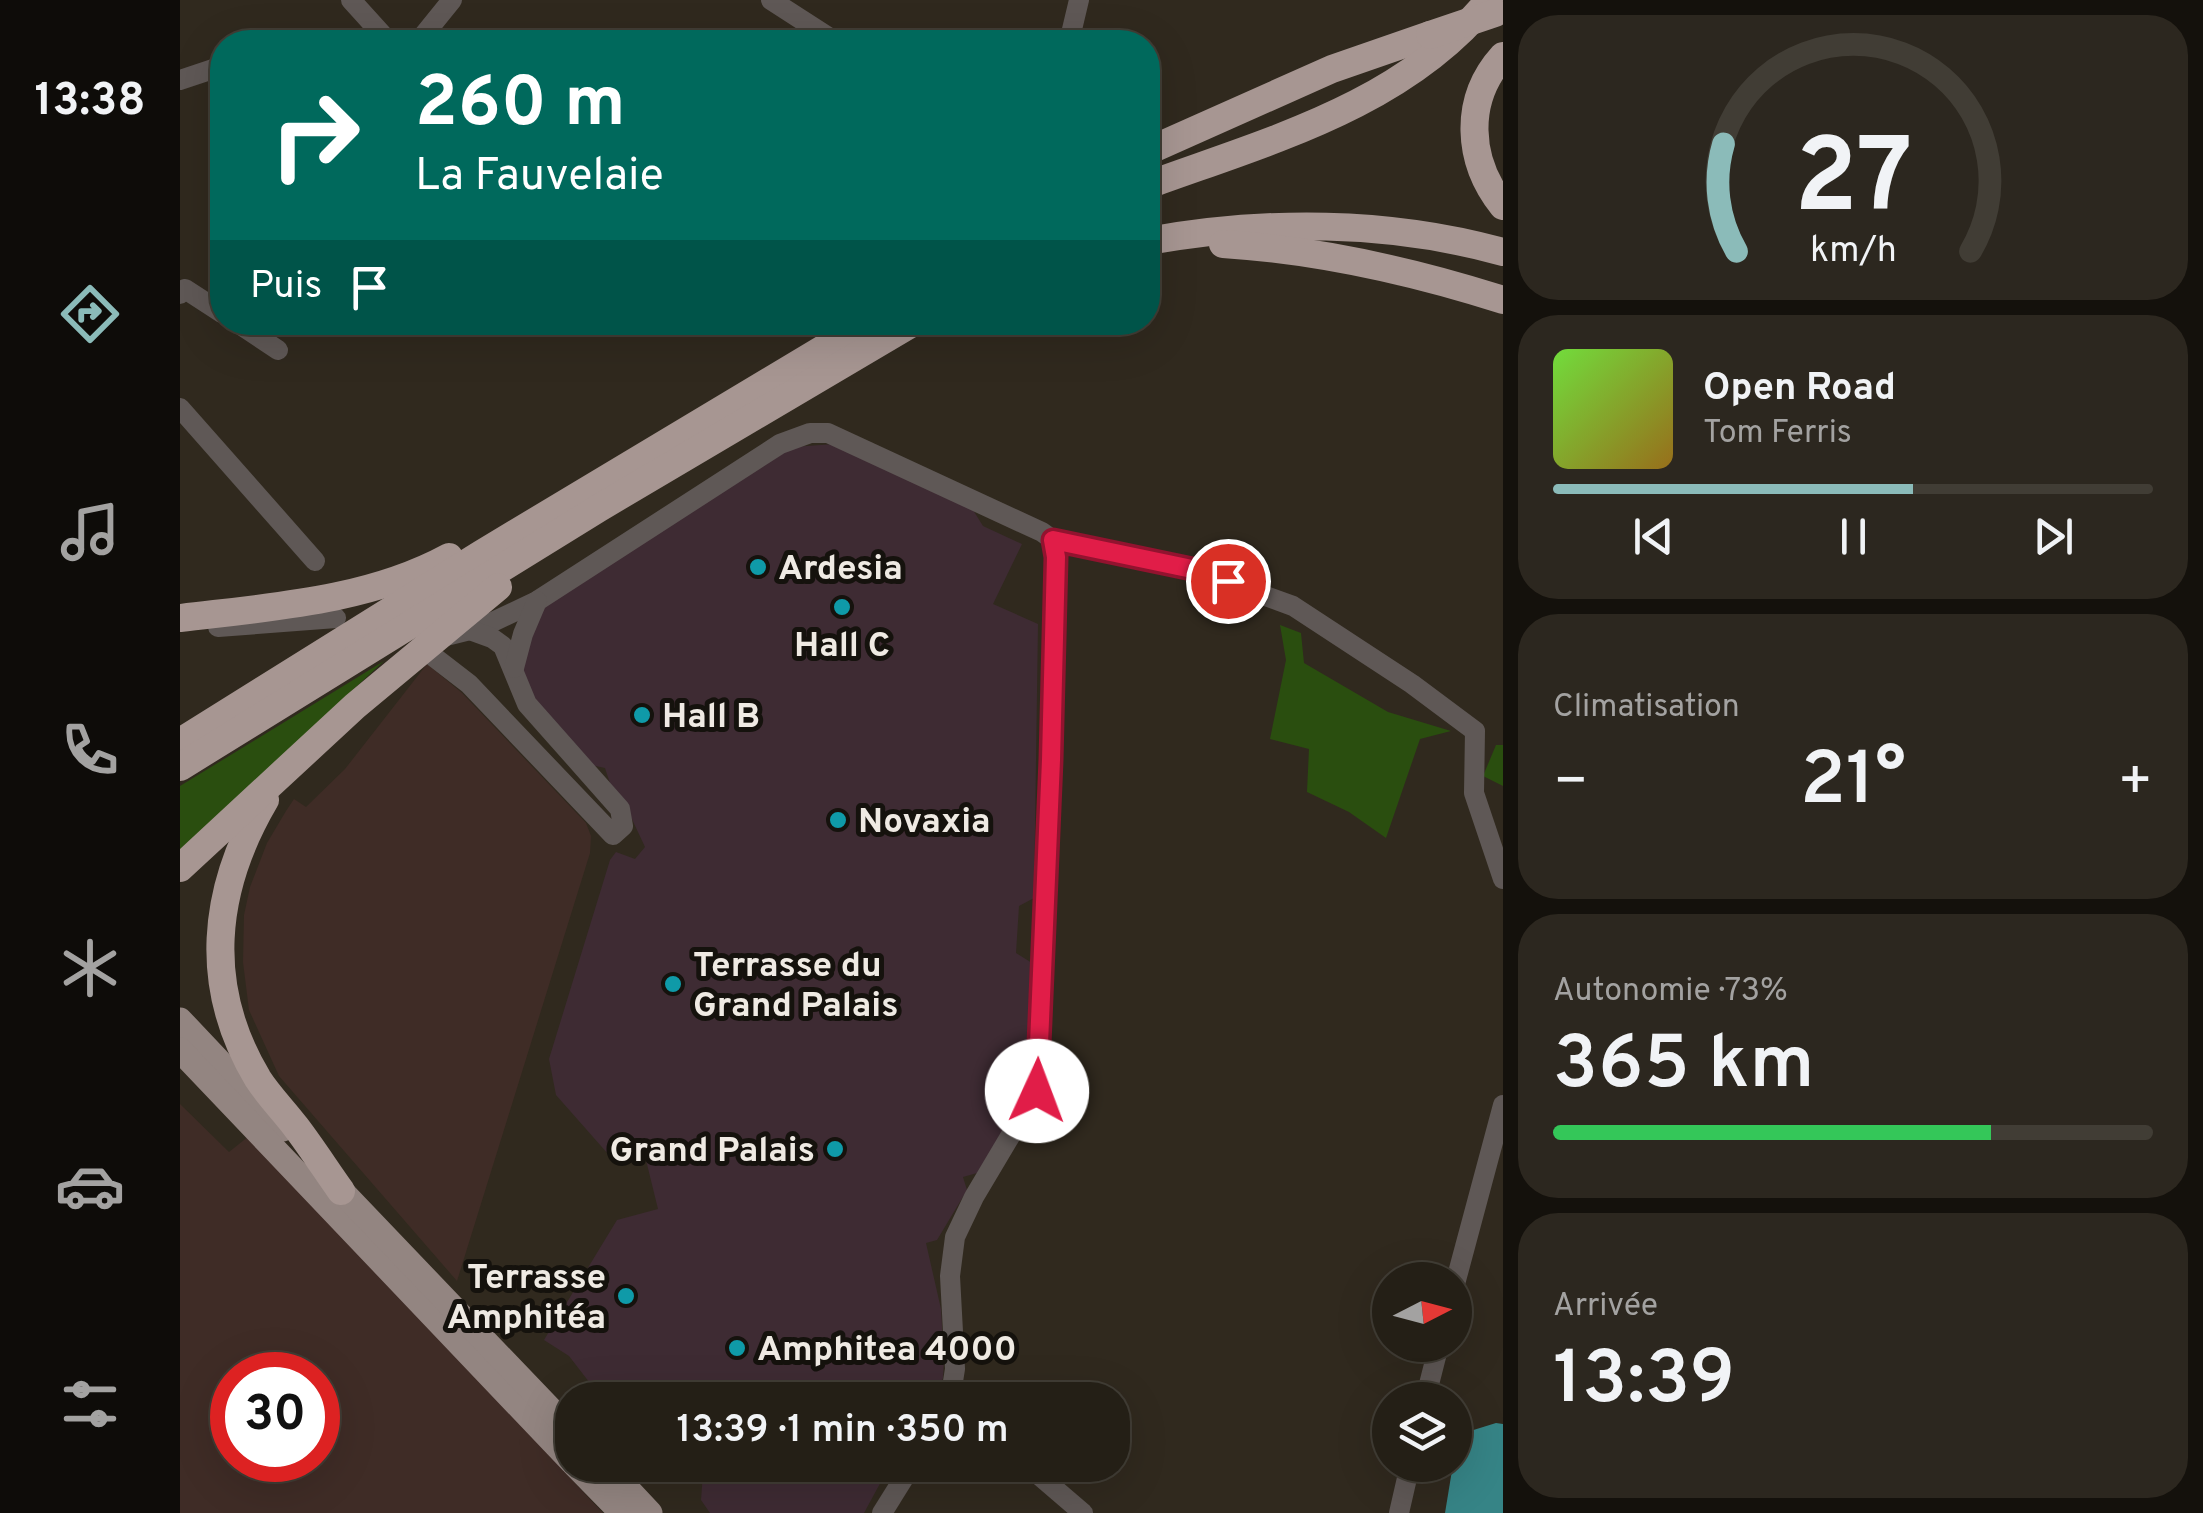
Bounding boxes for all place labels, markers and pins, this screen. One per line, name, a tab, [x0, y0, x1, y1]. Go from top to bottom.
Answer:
pin	[1186, 539, 1271, 624]
place label: Ardesia	[778, 548, 903, 592]
marker: Ardesia	[747, 556, 769, 578]
marker: Hall C	[831, 596, 853, 618]
place label: Hall C	[794, 625, 890, 669]
place label: Hall B	[662, 696, 760, 740]
marker: Hall B	[631, 704, 653, 726]
place label: Novaxia	[858, 801, 991, 845]
marker: Novaxia	[827, 809, 849, 831]
place label: Terrasse du Grand Palais	[693, 945, 898, 1029]
marker: Terrasse du Grand Palais	[662, 973, 684, 995]
place label: Grand Palais	[610, 1130, 815, 1174]
marker: Grand Palais	[824, 1138, 846, 1160]
place label: Terrasse Amphitéa	[447, 1257, 606, 1341]
marker: Terrasse Amphitéa	[615, 1285, 637, 1307]
place label: Amphitea 4000	[757, 1329, 1017, 1373]
marker: Amphitea 4000	[726, 1337, 748, 1359]

